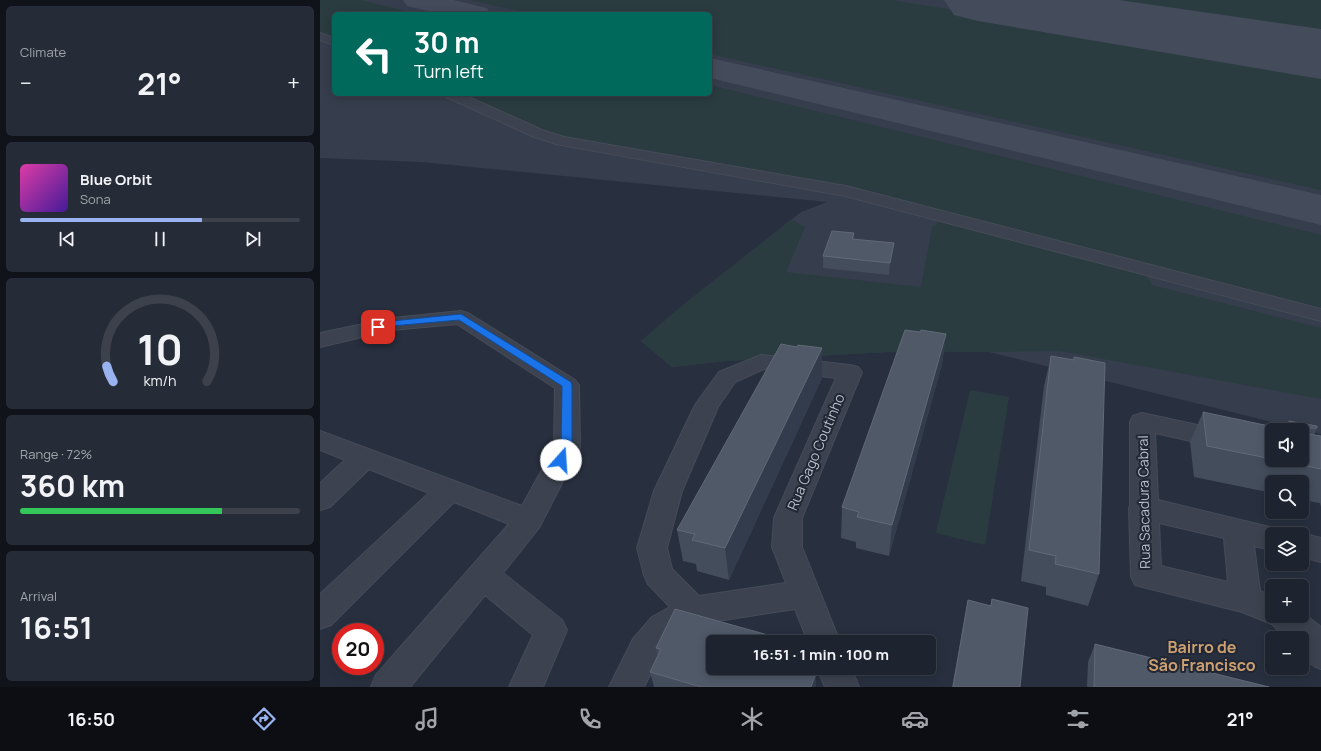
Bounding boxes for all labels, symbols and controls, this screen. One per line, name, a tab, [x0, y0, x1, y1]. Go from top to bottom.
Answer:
text: 30 m	[414, 23, 479, 61]
icon: left	[348, 28, 400, 80]
text: Climate	[20, 43, 66, 61]
text: Turn left	[414, 59, 484, 83]
text: 21°	[137, 63, 182, 104]
text: −	[20, 68, 32, 98]
text: +	[287, 68, 300, 98]
text: Blue Orbit	[80, 169, 152, 190]
text: Sona	[80, 190, 111, 208]
icon: previous	[56, 228, 78, 250]
icon: pause	[149, 228, 171, 250]
icon: next	[242, 228, 264, 250]
pin	[361, 310, 395, 344]
icon: arrive	[367, 316, 389, 338]
text: 10	[137, 320, 183, 376]
text: km/h	[143, 370, 177, 389]
street label: Rua Gago Coutinho	[782, 390, 849, 513]
map controls	[1265, 423, 1309, 675]
button: sound	[1265, 423, 1309, 467]
street label: Rua Sacadura Cabral	[1133, 435, 1154, 569]
position arrow	[540, 439, 582, 481]
text: Range · 72%	[20, 445, 92, 463]
text: 360 km	[20, 465, 125, 506]
button: search	[1265, 475, 1309, 519]
button: layers	[1265, 527, 1309, 571]
button: +	[1265, 579, 1309, 623]
text: Arrival	[20, 587, 57, 605]
text: 16:51	[20, 607, 93, 648]
speed limit sign: 20	[332, 623, 384, 675]
button: −	[1265, 631, 1309, 675]
district label: Bairro de São Francisco	[1148, 636, 1256, 676]
text: 16:51 · 1 min · 100 m	[753, 644, 889, 665]
icon: directions	[250, 705, 278, 733]
icon: music	[413, 705, 441, 733]
icon: phone	[576, 705, 604, 733]
icon: climate	[738, 705, 766, 733]
icon: car	[901, 705, 929, 733]
icon: filters	[1064, 705, 1092, 733]
text: 16:50	[67, 707, 115, 731]
text: 21°	[1227, 707, 1254, 731]

